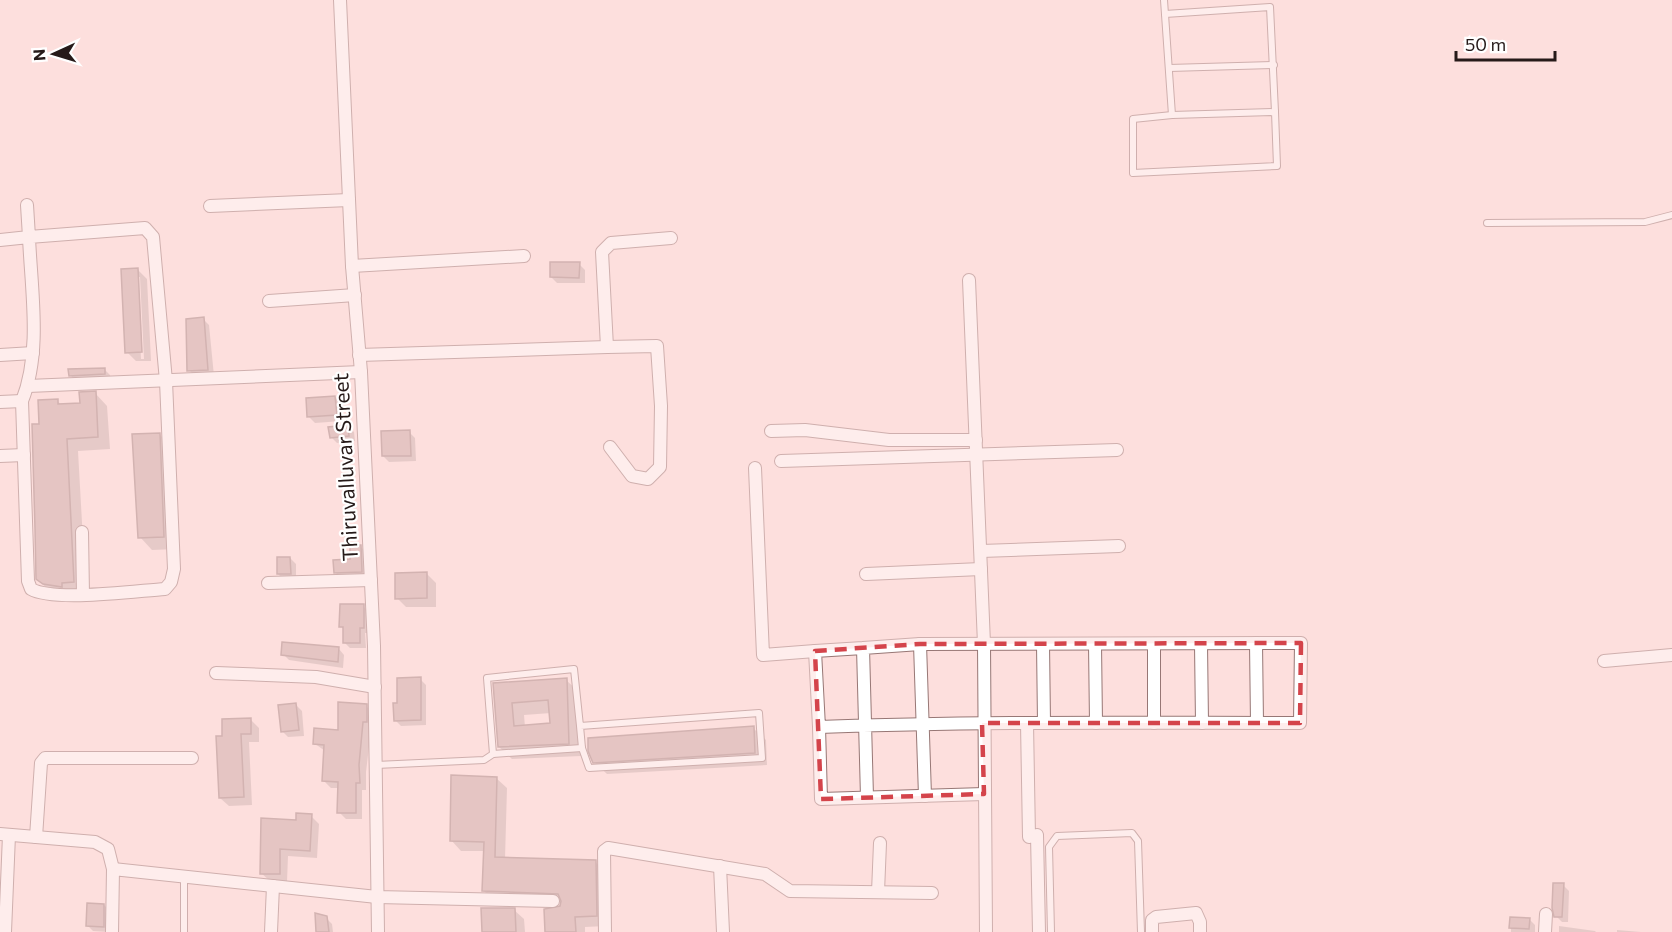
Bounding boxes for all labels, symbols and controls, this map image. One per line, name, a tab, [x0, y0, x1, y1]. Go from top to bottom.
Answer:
north arrow	[24, 24, 84, 84]
scale bar	[1456, 24, 1555, 62]
text: 50 m	[1465, 33, 1506, 55]
text: N	[29, 48, 48, 62]
street label: Thiruvalluvar Street	[327, 372, 362, 562]

